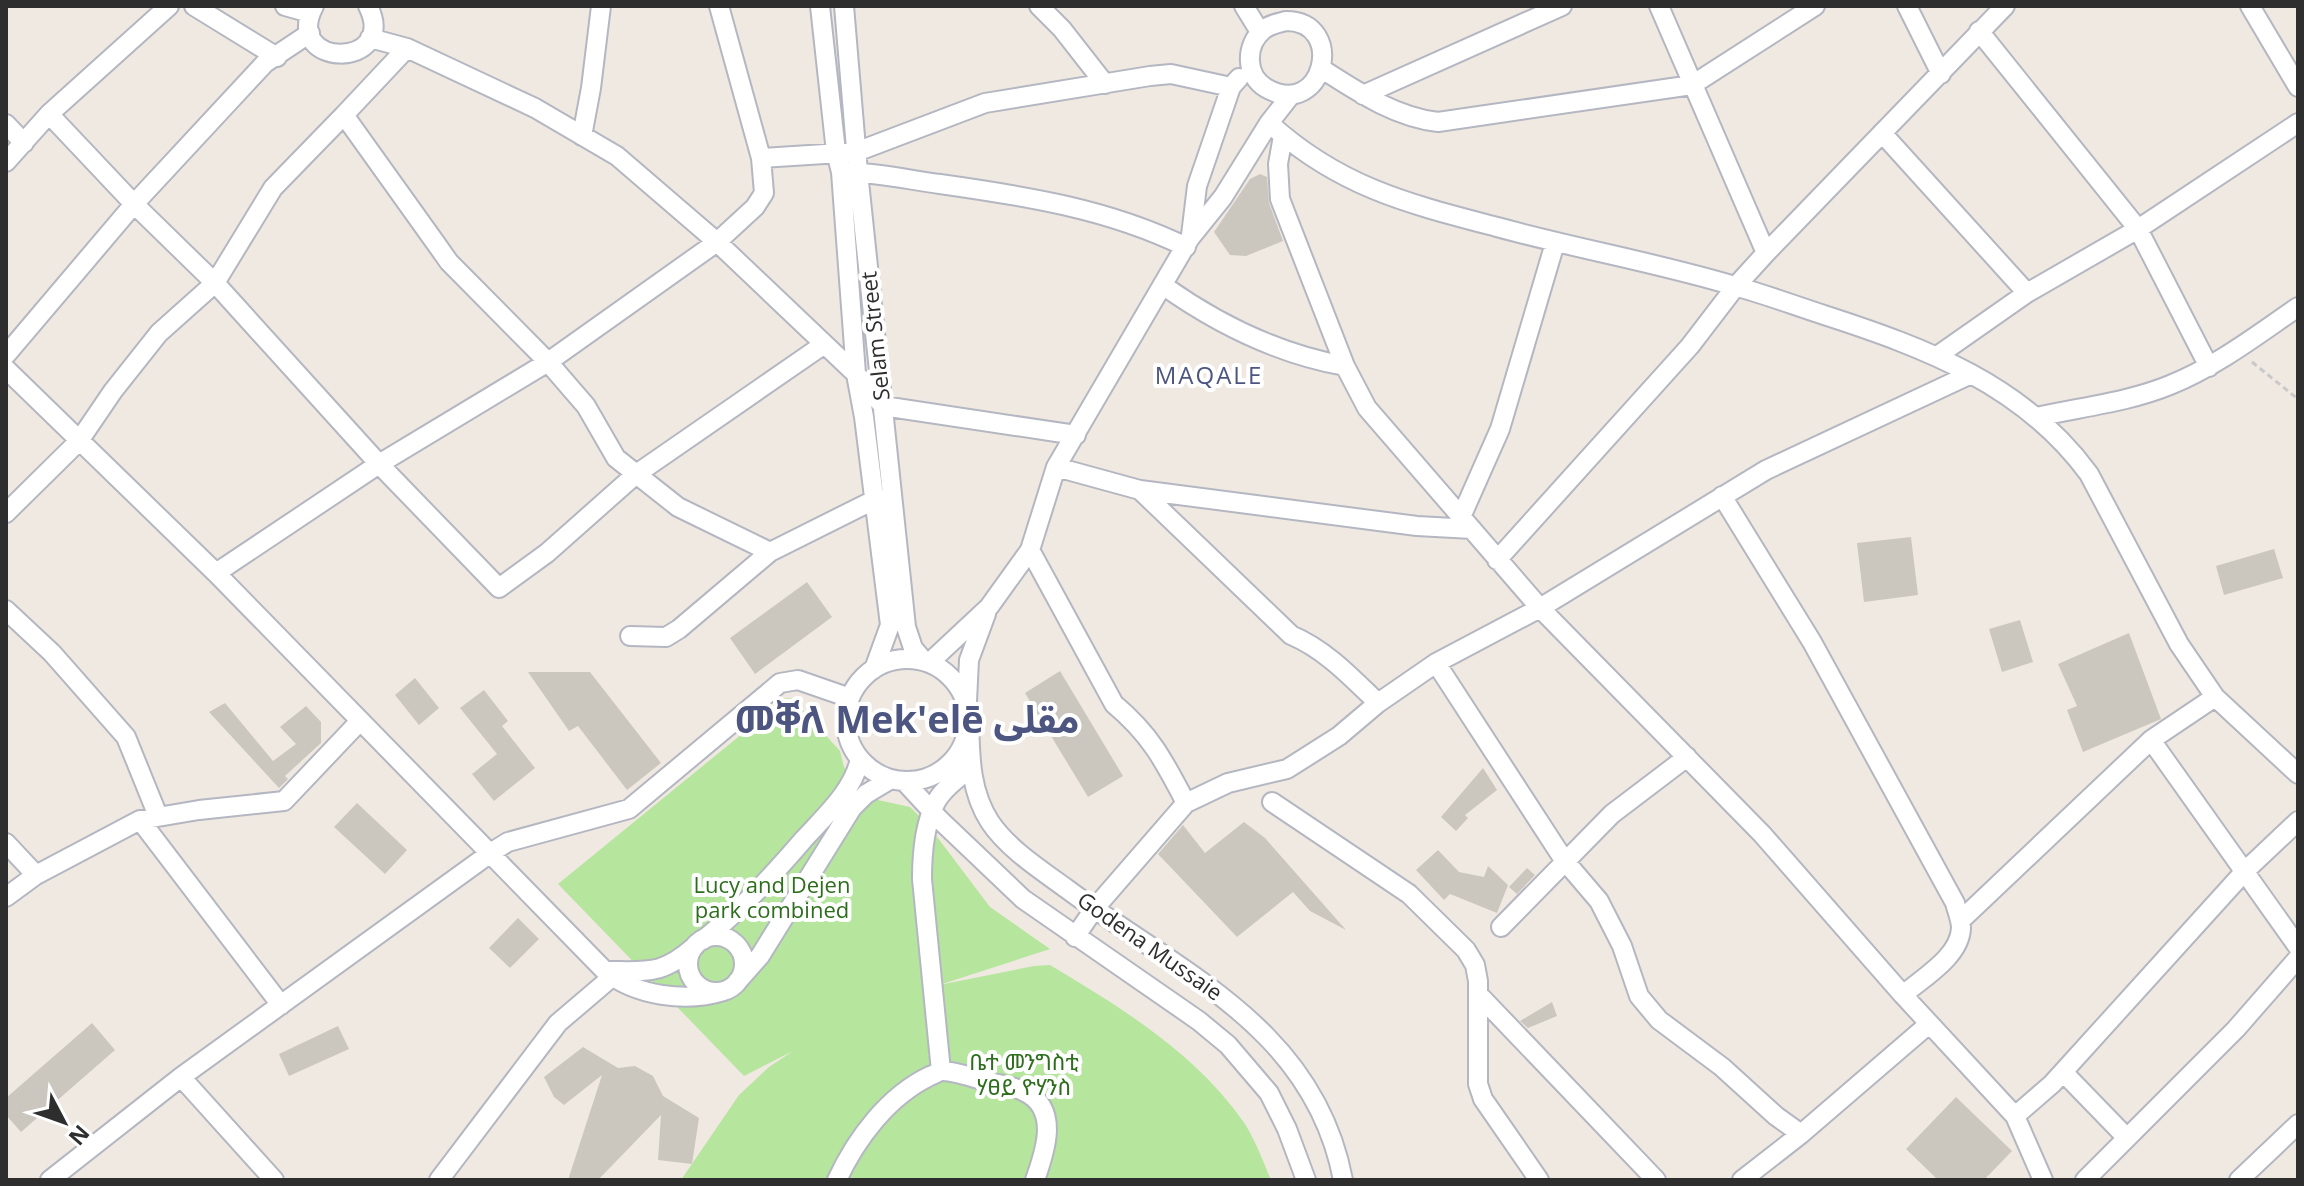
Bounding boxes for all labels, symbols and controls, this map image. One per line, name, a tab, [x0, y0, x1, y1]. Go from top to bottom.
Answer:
street label: Selam Street	[852, 270, 896, 402]
district label: MAQALE	[1155, 358, 1263, 391]
district label: መቐለ Mek'elē مقلى	[735, 692, 1079, 744]
park label: Lucy and Dejen park combined	[694, 869, 850, 924]
street label: Godena Mussaie	[1072, 884, 1229, 1006]
park label: ቤተ መንግስቲ ሃፀይ ዮሃንስ	[969, 1046, 1079, 1101]
north arrow	[24, 1082, 104, 1162]
text: N	[63, 1119, 97, 1152]

